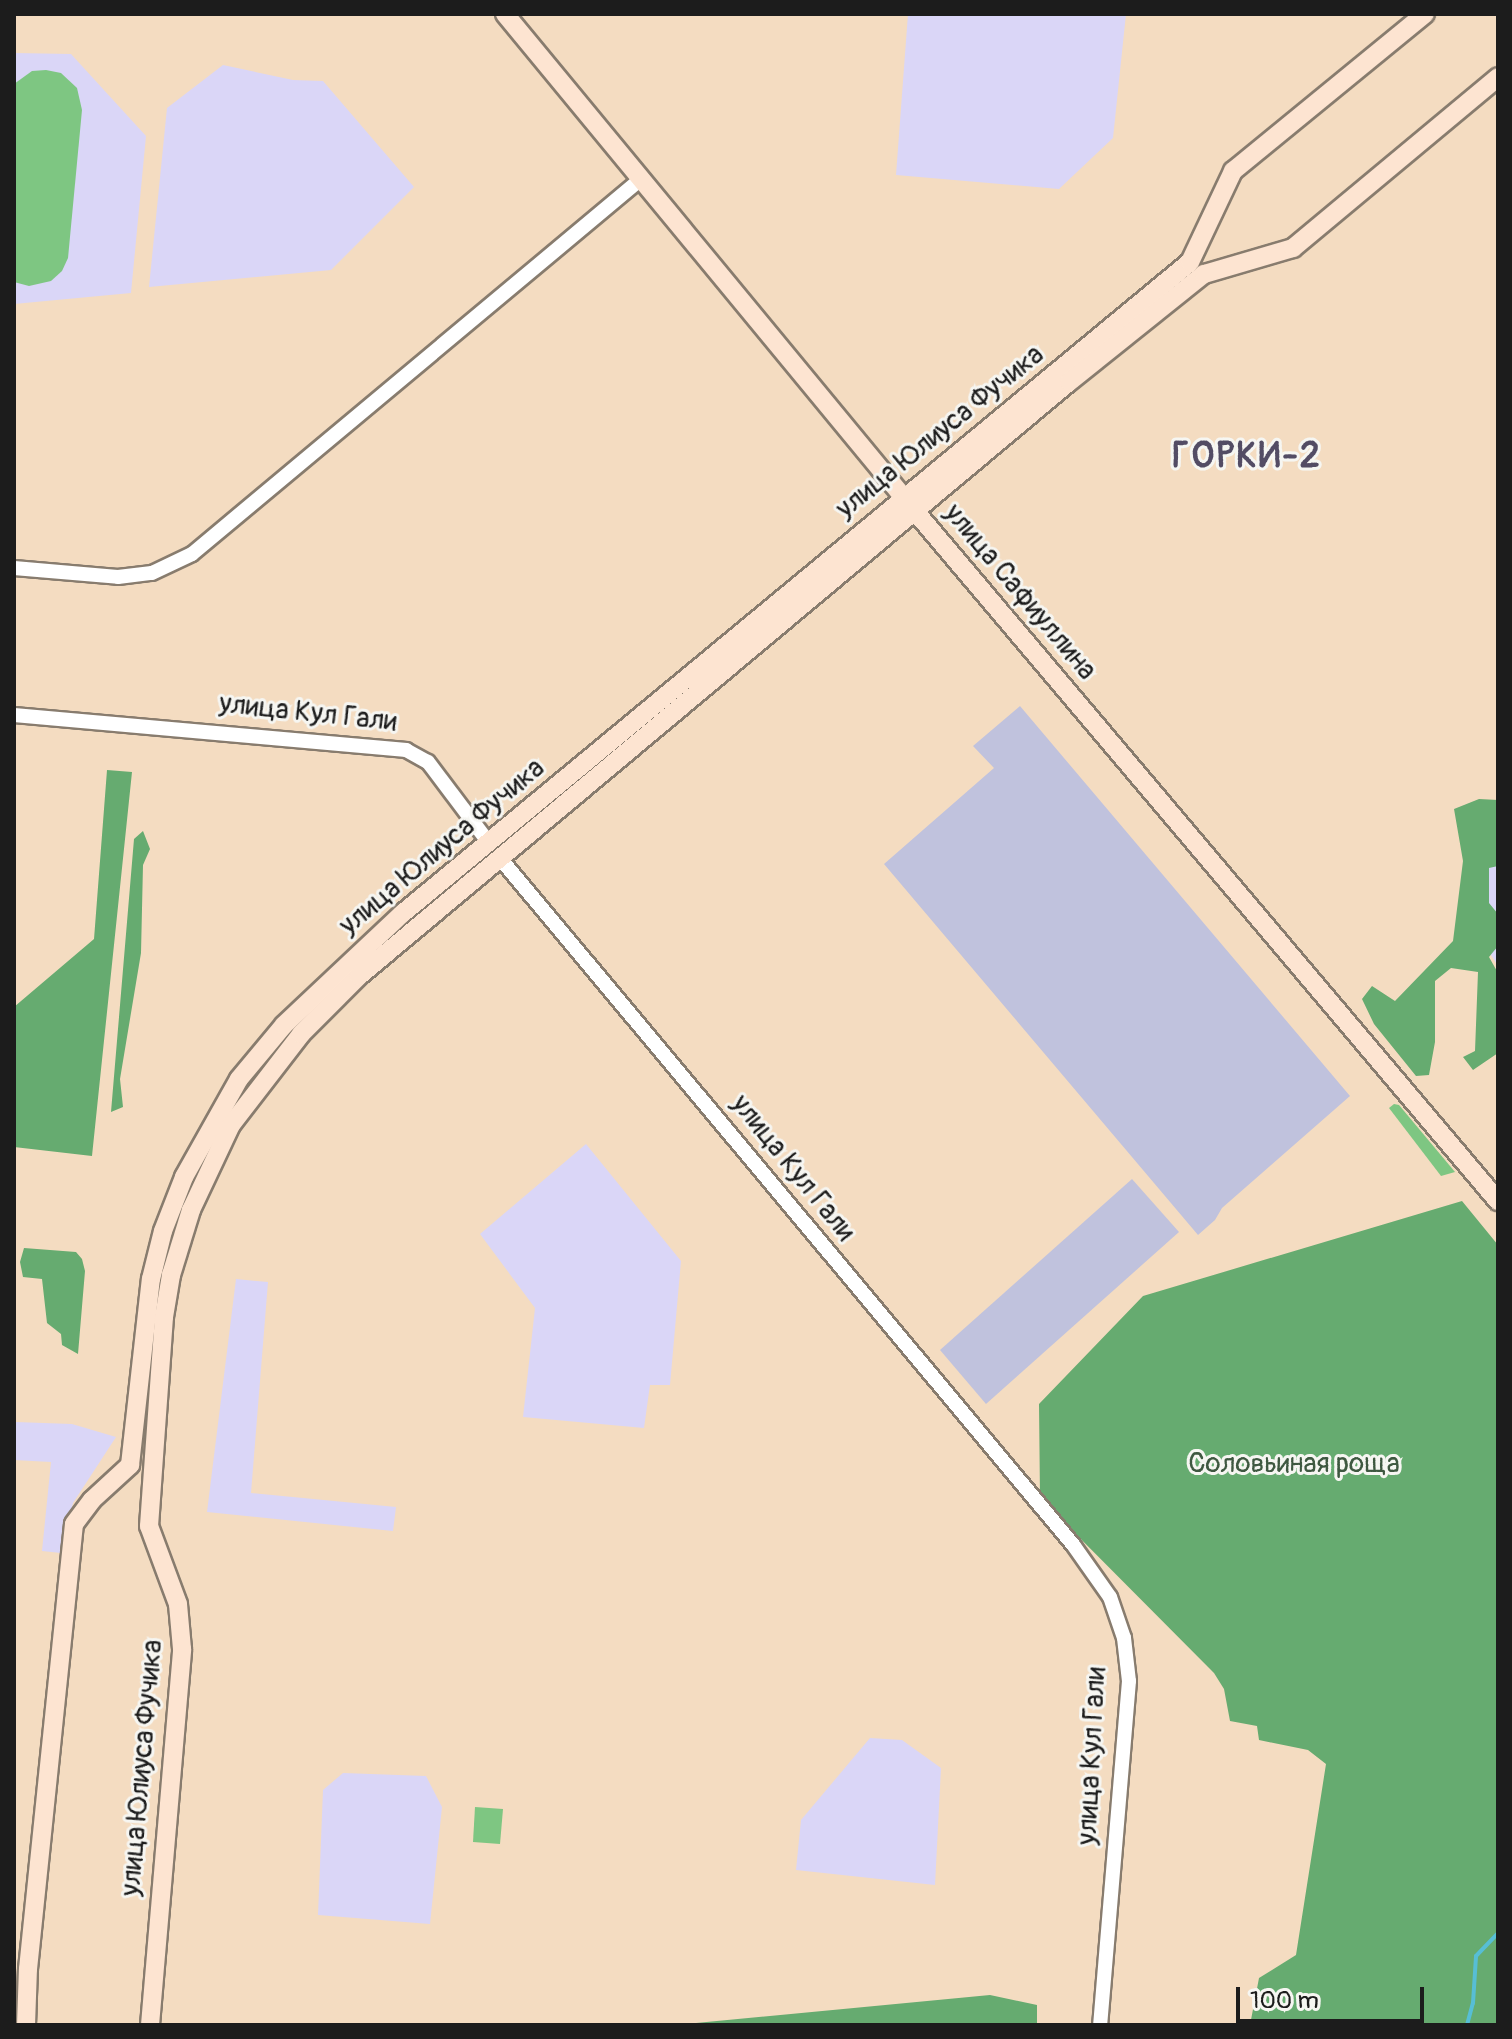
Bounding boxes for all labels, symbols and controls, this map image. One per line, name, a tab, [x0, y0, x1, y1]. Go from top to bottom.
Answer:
street label: улица Юлиуса Фучика	[830, 338, 1050, 526]
district label: ГОРКИ-2	[1172, 434, 1322, 478]
street label: улица Сафиуллина	[937, 497, 1103, 687]
street label: улица Кул Гали	[218, 687, 398, 739]
street label: улица Юлиуса Фучика	[333, 751, 551, 943]
street label: улица Кул Гали	[724, 1088, 862, 1248]
park label: Соловьиная роща	[1188, 1447, 1400, 1481]
street label: улица Юлиуса Фучика	[114, 1638, 170, 1898]
street label: улица Кул Гали	[1071, 1666, 1113, 1846]
scale bar	[1240, 1971, 1428, 2021]
text: 100 m	[1250, 1986, 1319, 2015]

